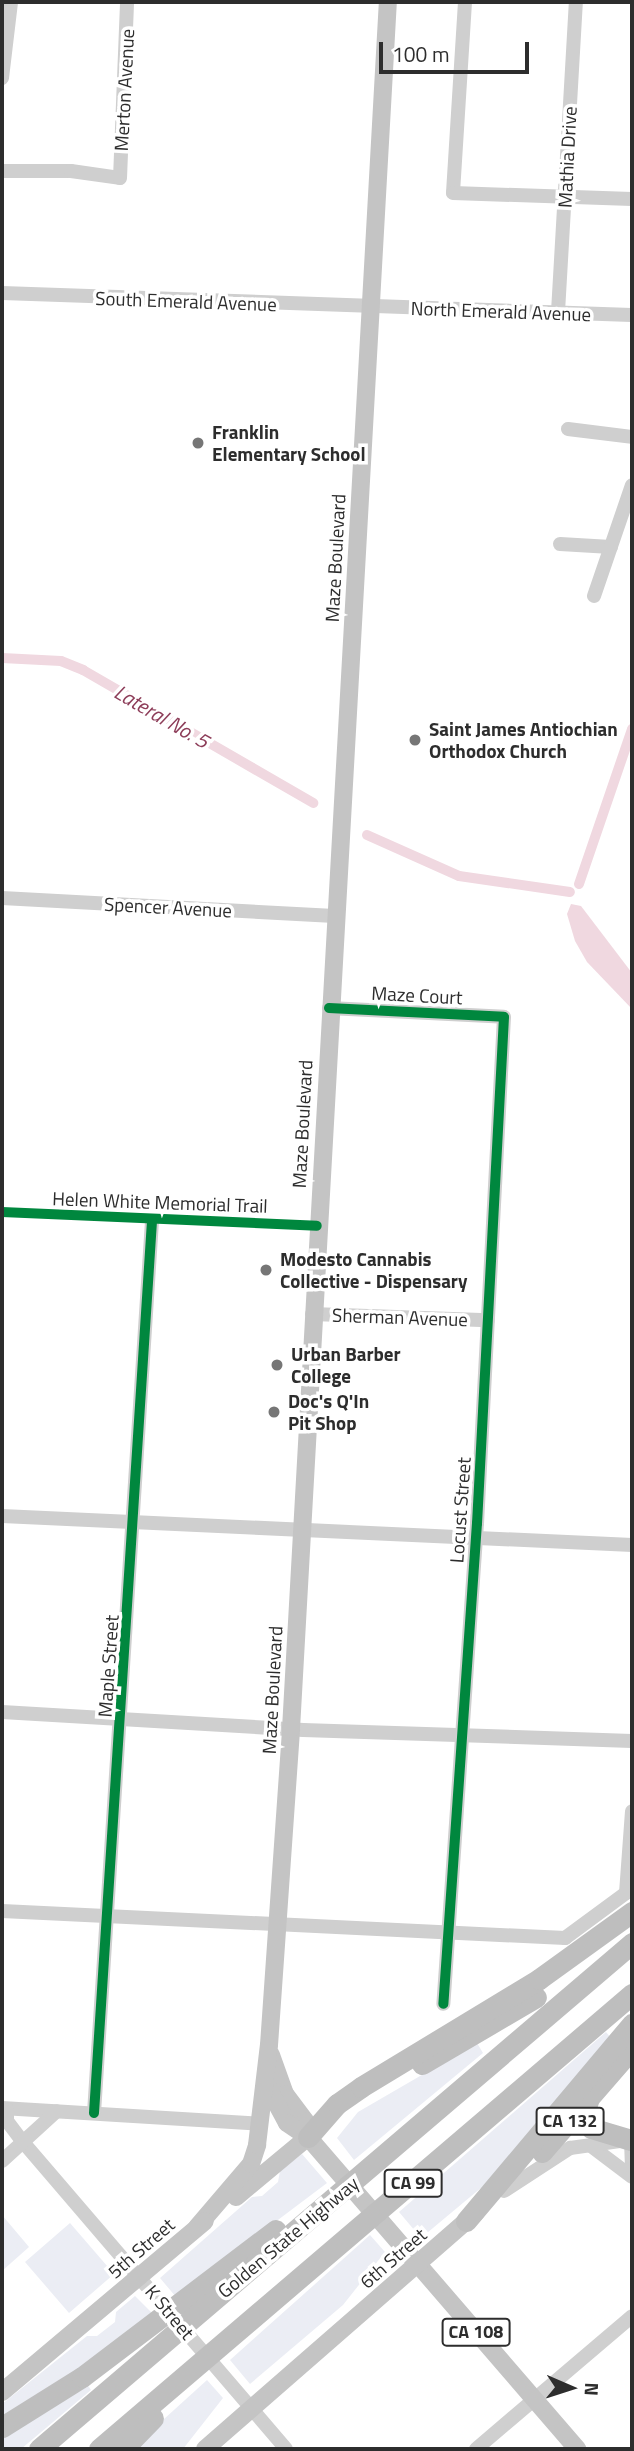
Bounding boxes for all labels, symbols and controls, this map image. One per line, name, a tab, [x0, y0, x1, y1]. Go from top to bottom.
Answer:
street label: Merton Avenue	[109, 28, 139, 152]
scale bar	[382, 28, 532, 72]
text: 100 m	[392, 38, 449, 70]
street label: Mathia Drive	[553, 106, 581, 208]
street label: South Emerald Avenue	[95, 286, 277, 316]
street label: North Emerald Avenue	[410, 296, 592, 326]
place label: Franklin Elementary School	[212, 421, 366, 465]
marker: Franklin Elementary School	[190, 435, 206, 451]
street label: Maze Boulevard	[320, 493, 350, 623]
water label: Lateral No. 5	[110, 679, 214, 753]
place label: Saint James Antiochian Orthodox Church	[429, 718, 618, 762]
marker: Saint James Antiochian Orthodox Church	[407, 732, 423, 748]
street label: Spencer Avenue	[103, 892, 233, 922]
street label: Maze Court	[371, 981, 463, 1009]
street label: Maze Boulevard	[287, 1059, 317, 1189]
street label: Helen White Memorial Trail	[52, 1187, 268, 1217]
place label: Modesto Cannabis Collective - Dispensary	[280, 1248, 467, 1292]
marker: Modesto Cannabis Collective - Dispensary	[258, 1262, 274, 1278]
street label: Sherman Avenue	[332, 1303, 468, 1331]
place label: Urban Barber College	[291, 1343, 401, 1387]
marker: Urban Barber College	[269, 1357, 285, 1373]
place label: Doc's Q'In Pit Shop	[288, 1390, 369, 1434]
marker: Doc's Q'In Pit Shop	[266, 1404, 282, 1420]
street label: Locust Street	[445, 1456, 475, 1564]
street label: Maple Street	[93, 1614, 123, 1718]
street label: Maze Boulevard	[257, 1625, 287, 1755]
road number: CA 132	[535, 2106, 605, 2136]
road number: CA 99	[383, 2168, 443, 2197]
street label: Golden State Highway	[213, 2171, 363, 2303]
street label: 5th Street	[103, 2213, 179, 2283]
street label: 6th Street	[355, 2223, 431, 2293]
street label: K Street	[141, 2280, 199, 2344]
road number: CA 108	[441, 2318, 511, 2346]
north arrow	[536, 2353, 606, 2423]
text: N	[578, 2382, 607, 2396]

